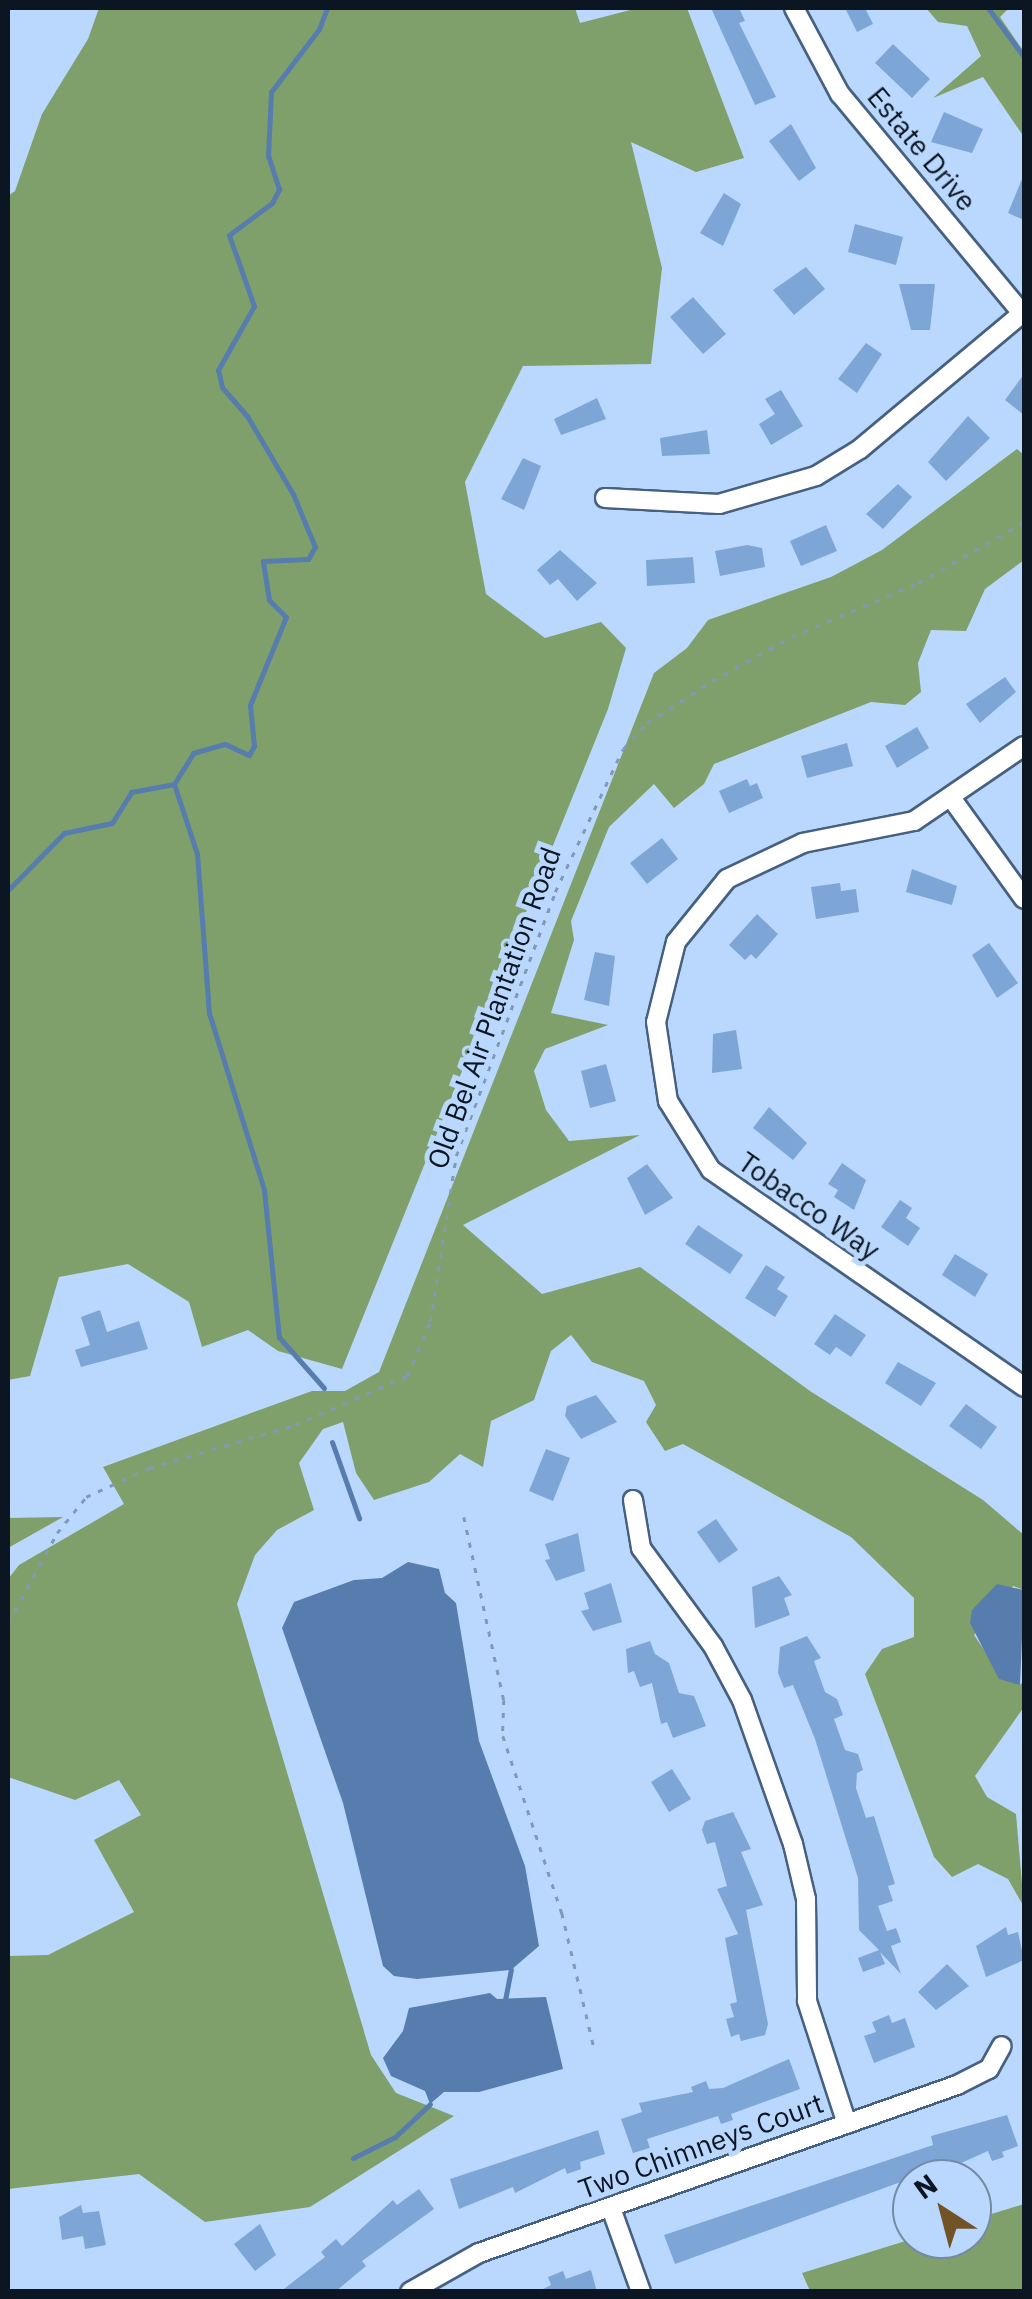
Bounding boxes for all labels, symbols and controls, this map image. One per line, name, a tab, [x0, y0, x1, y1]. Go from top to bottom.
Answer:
street label: Estate Drive	[861, 80, 983, 218]
street label: Old Bel Air Plantation Road	[420, 843, 568, 1173]
street label: Tobacco Way	[732, 1145, 886, 1267]
street label: Two Chimneys Court	[574, 2086, 828, 2206]
north arrow	[892, 2159, 992, 2259]
text: N	[906, 2165, 944, 2207]

